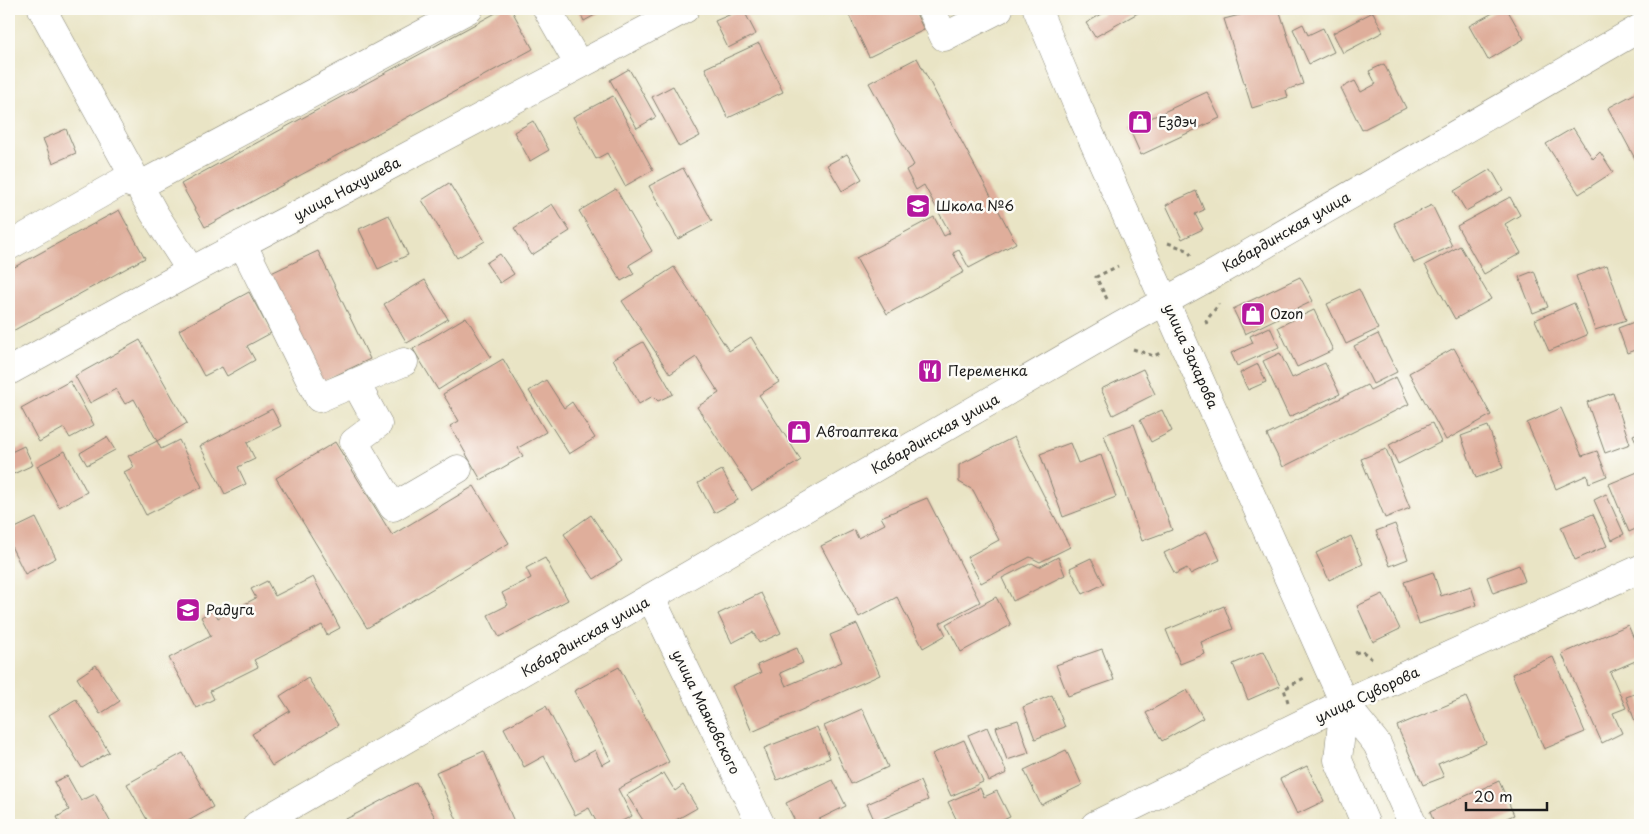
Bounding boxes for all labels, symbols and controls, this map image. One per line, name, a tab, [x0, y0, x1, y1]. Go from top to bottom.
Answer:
shop icon: Ездэч	[1127, 109, 1153, 135]
place label: Ездэч	[1158, 111, 1197, 132]
street label: улица Нахушева	[290, 151, 404, 226]
street label: Кабардинская улица	[1218, 186, 1354, 277]
school or university icon: Школа №6	[905, 193, 931, 219]
place label: Школа №6	[936, 195, 1014, 216]
street label: улица Захарова	[1159, 300, 1224, 412]
shop icon: Ozon	[1240, 301, 1266, 327]
place label: Ozon	[1270, 303, 1303, 324]
restaurant icon: Переменка	[917, 358, 943, 384]
place label: Переменка	[948, 360, 1028, 381]
street label: Кабардинская улица	[867, 388, 1003, 479]
shop icon: Автоаптека	[786, 419, 812, 445]
place label: Автоаптека	[816, 421, 898, 442]
street label: Кабардинская улица	[517, 591, 653, 682]
school or university icon: Радуга	[175, 597, 201, 623]
place label: Радуга	[206, 599, 254, 620]
street label: улица Маяковского	[667, 646, 746, 778]
street label: улица Суворова	[1311, 661, 1423, 728]
scale bar	[1466, 779, 1548, 811]
text: 20 m	[1474, 784, 1513, 807]

